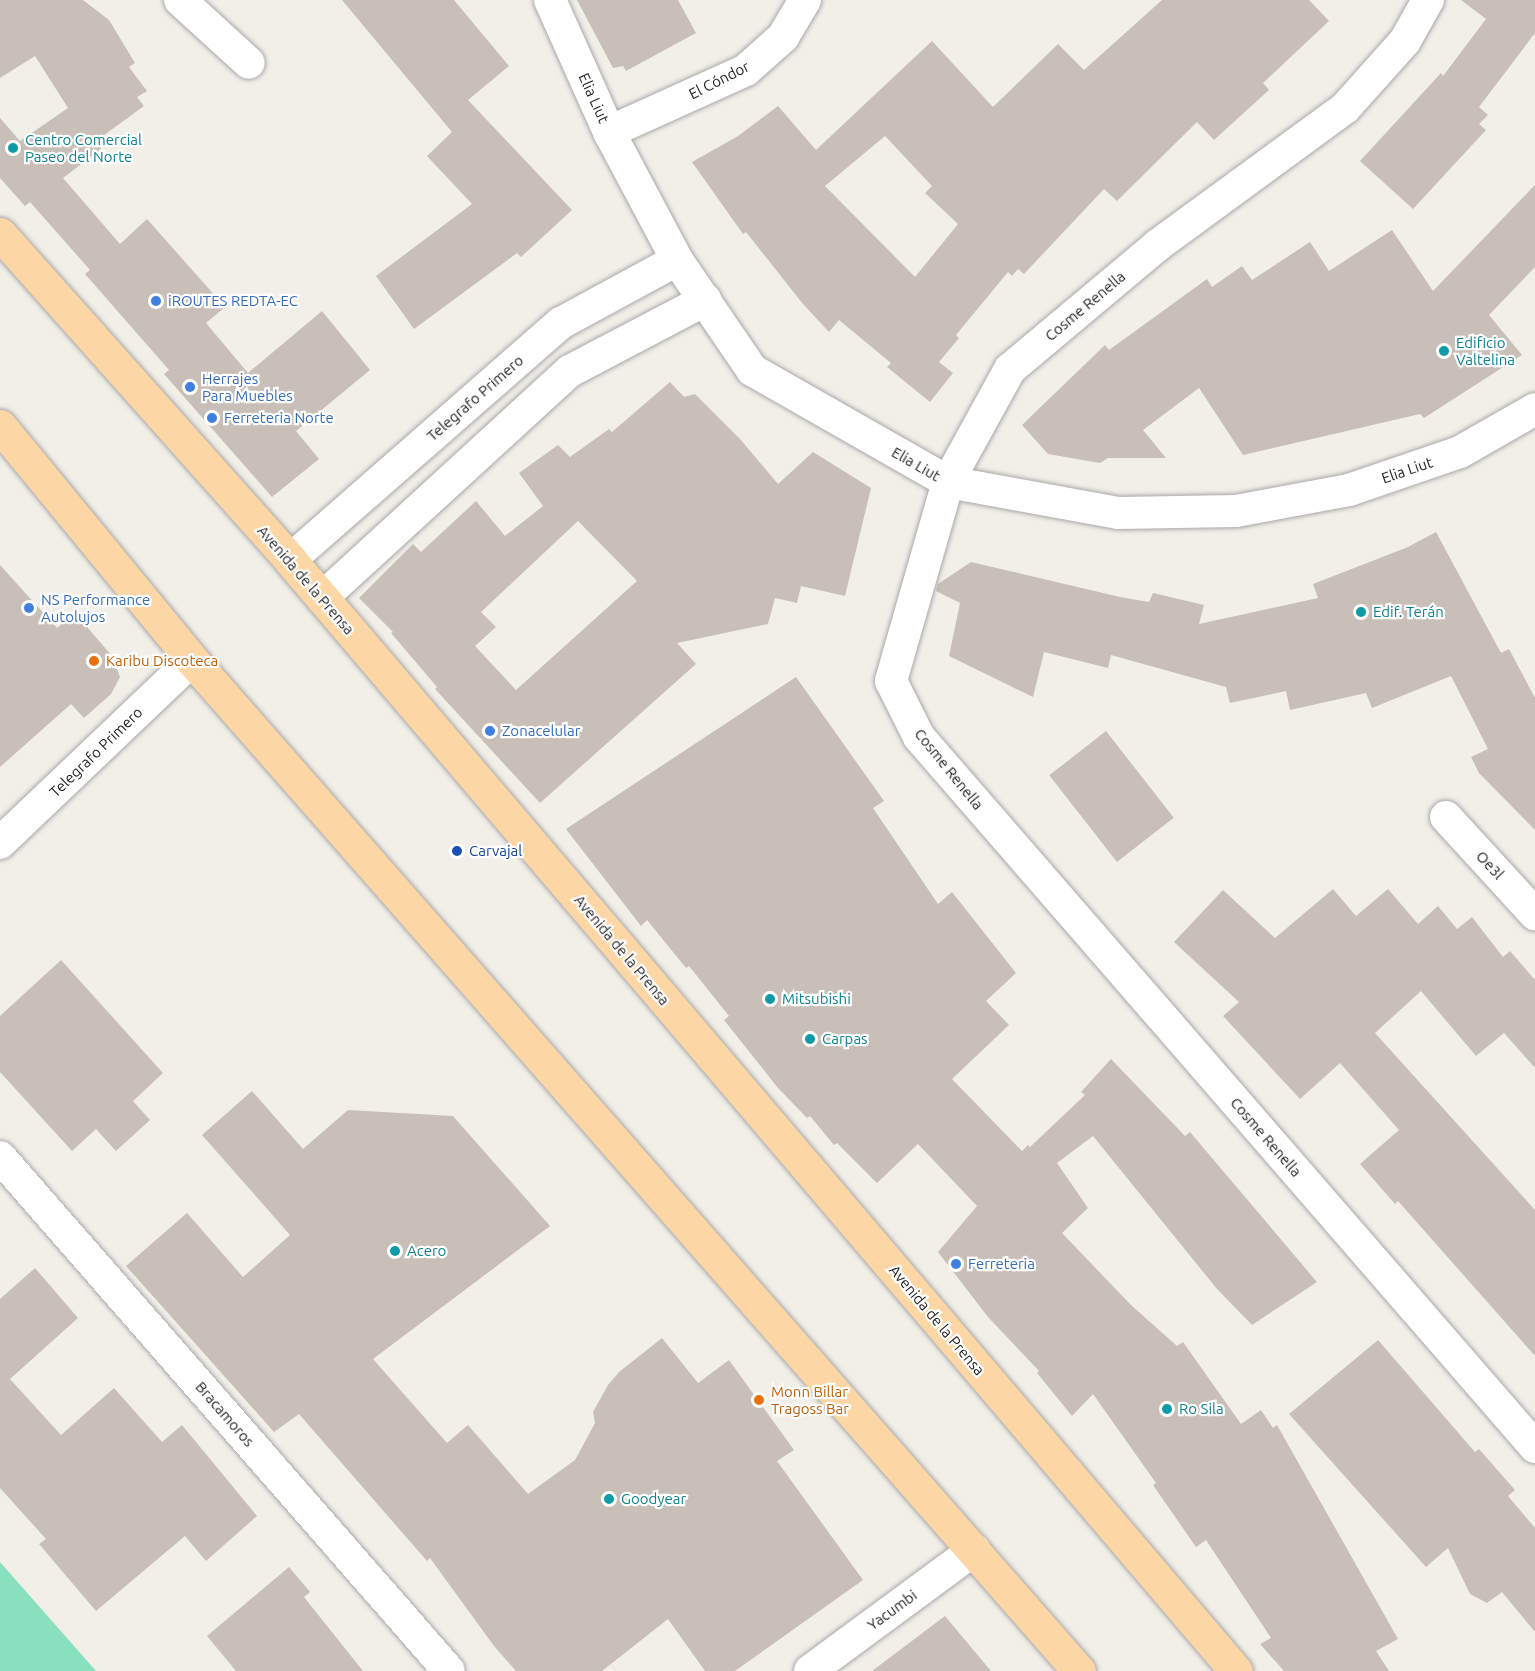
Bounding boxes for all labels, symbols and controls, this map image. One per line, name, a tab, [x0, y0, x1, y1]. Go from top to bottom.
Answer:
street label: El Cóndor	[686, 57, 752, 103]
street label: Elia Liut	[575, 70, 613, 126]
place label: Centro Comercial Paseo del Norte	[25, 130, 142, 165]
marker: Centro Comercial Paseo del Norte	[6, 141, 20, 155]
street label: Cosme Renella	[1041, 267, 1129, 345]
place label: iROUTES REDTA-EC	[168, 292, 298, 310]
marker: iROUTES REDTA-EC	[149, 294, 163, 308]
place label: Edificio Valtelina	[1456, 333, 1515, 368]
marker: Edificio Valtelina	[1437, 344, 1451, 358]
street label: Telegrafo Primero	[423, 351, 527, 445]
place label: Herrajes Para Muebles	[202, 369, 293, 404]
marker: Herrajes Para Muebles	[183, 380, 197, 394]
place label: Ferreteria Norte	[224, 409, 334, 427]
marker: Ferreteria Norte	[205, 411, 219, 425]
street label: Elia Liut	[889, 443, 943, 485]
street label: Elia Liut	[1379, 453, 1435, 487]
street label: Avenida de la Prensa	[254, 522, 358, 638]
place label: NS Performance Autolujos	[41, 590, 150, 625]
marker: NS Performance Autolujos	[22, 601, 36, 615]
place label: Edif. Terán	[1373, 603, 1444, 621]
marker: Edif. Terán	[1354, 605, 1368, 619]
place label: Karibu Discoteca	[106, 652, 218, 670]
marker: Karibu Discoteca	[87, 654, 101, 668]
street label: Telegrafo Primero	[46, 703, 146, 801]
place label: Zonacelular	[502, 722, 580, 740]
marker: Zonacelular	[483, 724, 497, 738]
street label: Cosme Renella	[911, 725, 987, 813]
place label: Carvajal	[469, 842, 522, 860]
marker: Carvajal	[450, 844, 464, 858]
street label: Oe3l	[1472, 847, 1508, 883]
street label: Avenida de la Prensa	[571, 891, 673, 1009]
place label: Mitsubishi	[782, 990, 851, 1008]
marker: Mitsubishi	[763, 992, 777, 1006]
place label: Carpas	[822, 1030, 868, 1048]
marker: Carpas	[803, 1032, 817, 1046]
street label: Cosme Renella	[1227, 1094, 1305, 1180]
place label: Acero	[407, 1242, 446, 1260]
marker: Acero	[388, 1244, 402, 1258]
place label: Ferreteria	[968, 1255, 1035, 1273]
marker: Ferreteria	[949, 1257, 963, 1271]
street label: Avenida de la Prensa	[886, 1261, 988, 1379]
street label: Bracamoros	[192, 1378, 258, 1450]
place label: Monn Billar Tragoss Bar	[771, 1382, 849, 1417]
marker: Monn Billar Tragoss Bar	[752, 1393, 766, 1407]
place label: Ro Sila	[1179, 1400, 1224, 1418]
marker: Ro Sila	[1160, 1402, 1174, 1416]
place label: Goodyear	[621, 1490, 686, 1508]
marker: Goodyear	[602, 1492, 616, 1506]
street label: Yacumbi	[864, 1586, 920, 1634]

